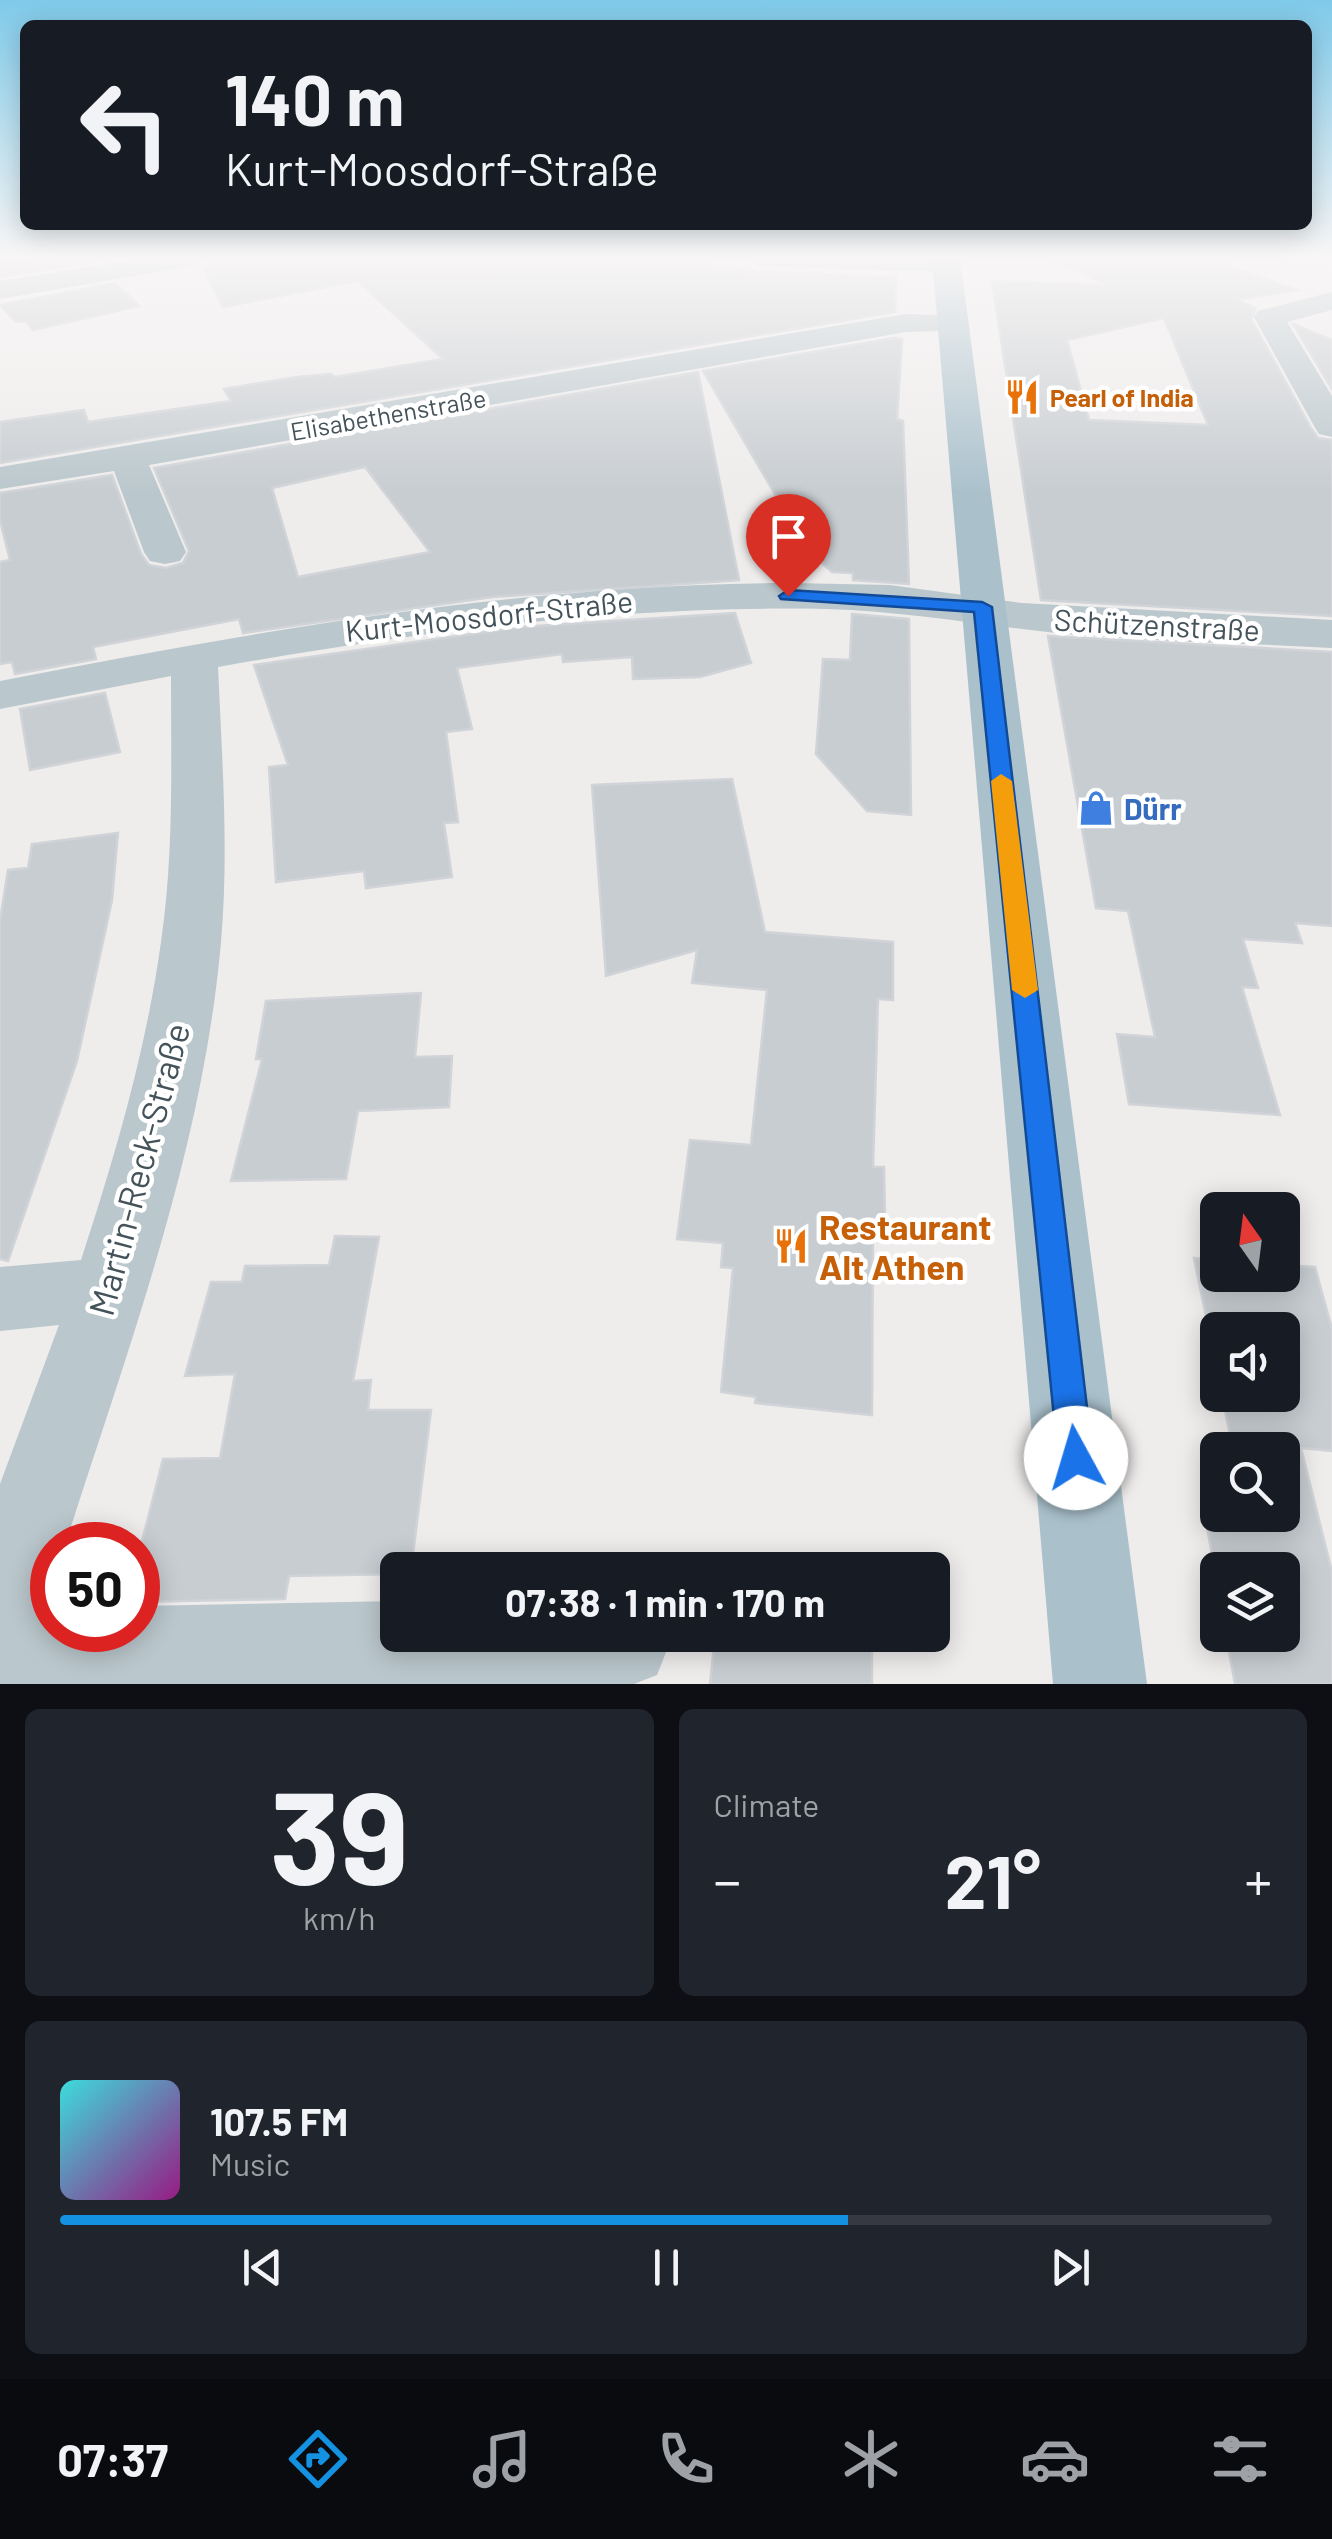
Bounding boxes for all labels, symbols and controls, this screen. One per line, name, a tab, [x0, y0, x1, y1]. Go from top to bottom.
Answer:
text: 140 m	[225, 56, 404, 140]
icon: left	[60, 60, 190, 190]
text: Kurt-Moosdorf-Straße	[225, 141, 659, 195]
restaurant icon: Pearl of India	[1003, 378, 1041, 416]
street label: Elisabethenstraße	[288, 382, 488, 446]
place label: Pearl of India	[1050, 382, 1194, 412]
pin	[746, 494, 831, 597]
icon: arrive	[761, 509, 816, 564]
street label: Kurt-Moosdorf-Straße	[343, 582, 635, 648]
street label: Schützenstraße	[1053, 601, 1261, 647]
shop icon: Dürr	[1077, 789, 1115, 827]
place label: Dürr	[1124, 790, 1182, 826]
street label: Martin-Reck-Straße	[79, 1018, 197, 1320]
north arrow	[1200, 1192, 1300, 1292]
map controls	[1200, 1192, 1300, 1652]
place label: Restaurant Alt Athen	[819, 1205, 992, 1287]
restaurant icon: Restaurant Alt Athen	[772, 1227, 810, 1265]
button: sound	[1200, 1312, 1300, 1412]
position arrow	[1024, 1406, 1128, 1510]
button: search	[1200, 1432, 1300, 1532]
speed limit sign: 50	[30, 1522, 160, 1652]
button: layers	[1200, 1552, 1300, 1652]
text: 07:38 · 1 min · 170 m	[505, 1579, 825, 1625]
text: 39	[270, 1755, 409, 1911]
text: Climate	[714, 1785, 819, 1823]
text: 21°	[945, 1834, 1041, 1924]
text: −	[714, 1846, 741, 1912]
text: +	[1244, 1846, 1272, 1912]
text: km/h	[303, 1898, 375, 1936]
text: 107.5 FM	[210, 2098, 348, 2144]
text: Music	[210, 2144, 290, 2182]
icon: previous	[235, 2240, 290, 2295]
icon: pause	[639, 2240, 694, 2295]
icon: next	[1043, 2240, 1098, 2295]
icon: directions	[283, 2424, 353, 2494]
icon: music	[467, 2424, 537, 2494]
icon: phone	[651, 2424, 721, 2494]
icon: climate	[836, 2424, 906, 2494]
icon: car	[1020, 2424, 1090, 2494]
icon: filters	[1205, 2424, 1275, 2494]
text: 07:37	[57, 2432, 168, 2486]

